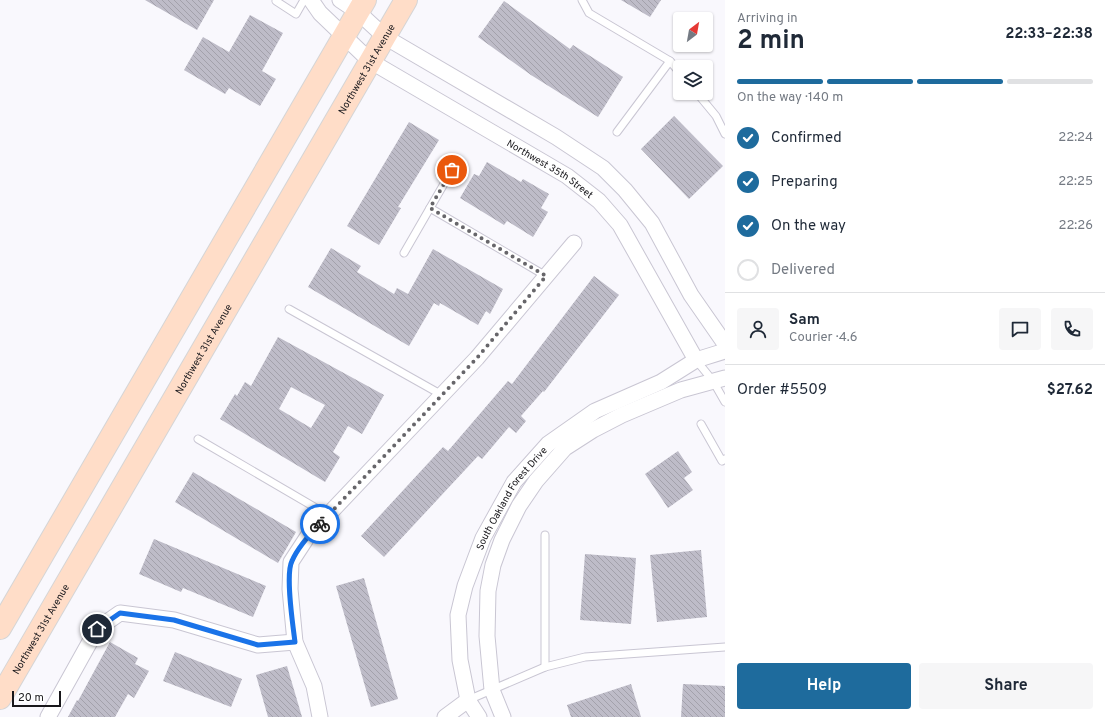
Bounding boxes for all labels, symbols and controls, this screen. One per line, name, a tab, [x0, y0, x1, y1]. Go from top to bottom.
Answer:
text: Arriving in	[737, 11, 798, 27]
north arrow	[673, 12, 713, 52]
map controls	[673, 12, 713, 100]
street label: Northwest 31st Avenue	[336, 22, 399, 117]
text: 2 min	[737, 25, 805, 58]
text: 22:33–22:38	[1005, 25, 1093, 44]
button: layers	[673, 60, 713, 100]
text: On the way · 140 m	[737, 90, 843, 106]
icon: check	[737, 127, 759, 149]
text: Confirmed	[771, 129, 842, 148]
text: 22:24	[1058, 130, 1093, 146]
street label: Northwest 35th Street	[504, 137, 595, 202]
pin	[435, 153, 469, 187]
icon: bag	[441, 159, 463, 181]
icon: check	[737, 171, 759, 193]
text: Preparing	[771, 173, 838, 192]
text: 22:25	[1058, 174, 1093, 190]
icon: check	[737, 215, 759, 237]
text: On the way	[771, 217, 846, 236]
text: 22:26	[1058, 218, 1093, 234]
text: Delivered	[771, 261, 835, 280]
street label: Northwest 31st Avenue	[173, 302, 236, 397]
button: person	[737, 308, 779, 350]
button: chat	[999, 308, 1041, 350]
button: phone	[1051, 308, 1093, 350]
text: Sam	[789, 311, 820, 330]
text: Courier · 4.6	[789, 330, 857, 346]
text: Order #5509	[737, 381, 827, 400]
text: $27.62	[1047, 381, 1093, 400]
street label: South Oakland Forest Drive	[474, 445, 550, 552]
courier	[300, 504, 340, 544]
icon: bike	[309, 513, 331, 535]
street label: Northwest 31st Avenue	[10, 582, 73, 677]
pin	[80, 612, 114, 646]
icon: home	[86, 618, 108, 640]
button: Help	[737, 663, 911, 709]
button: Share	[919, 663, 1093, 709]
scale bar	[12, 689, 61, 708]
text: 20 m	[18, 691, 44, 705]

